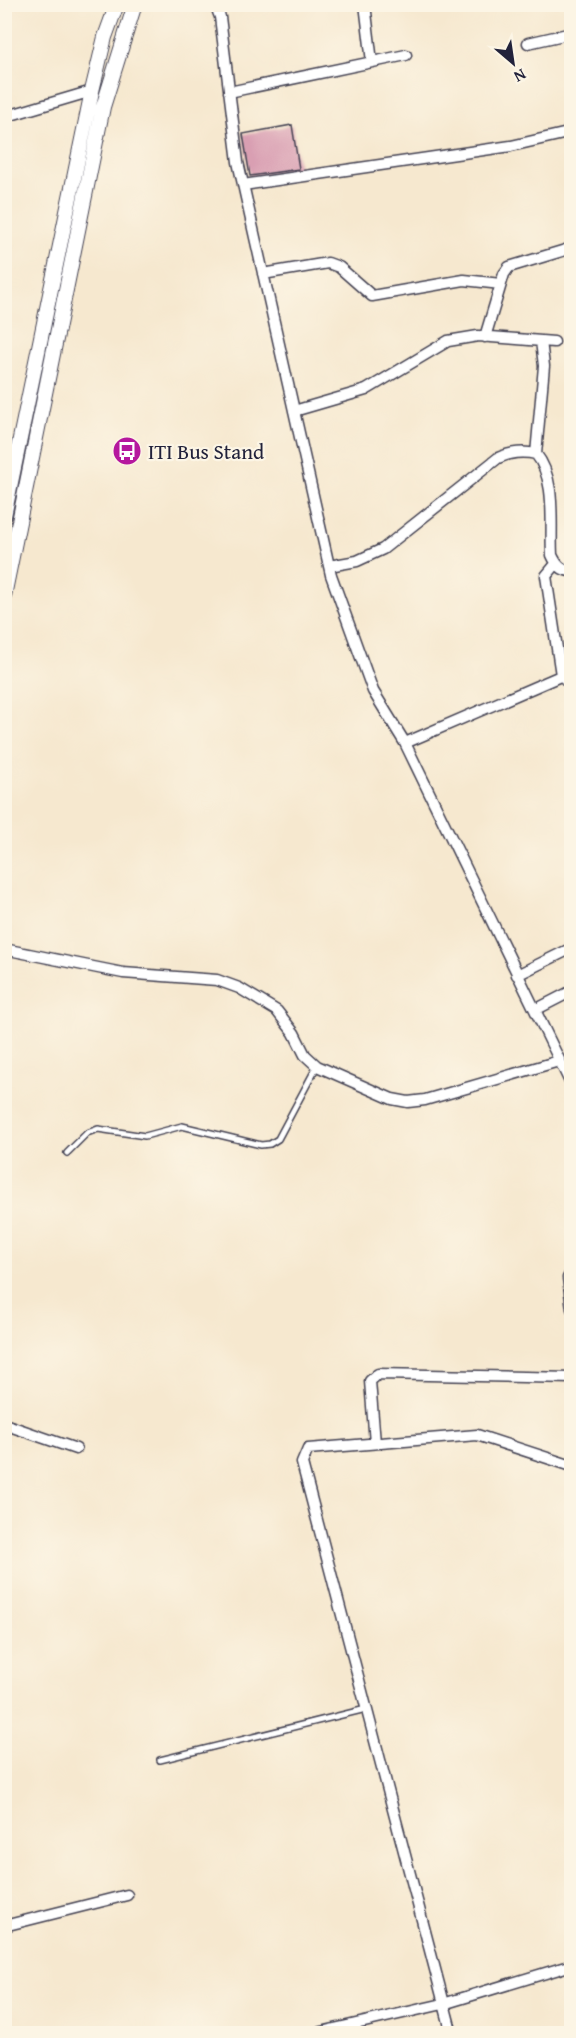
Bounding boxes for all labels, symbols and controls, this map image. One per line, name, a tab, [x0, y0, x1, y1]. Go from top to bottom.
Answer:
north arrow	[483, 33, 543, 93]
text: N	[510, 63, 531, 89]
bus stop icon: ITI Bus Stand	[111, 435, 143, 467]
place label: ITI Bus Stand	[148, 436, 265, 467]

